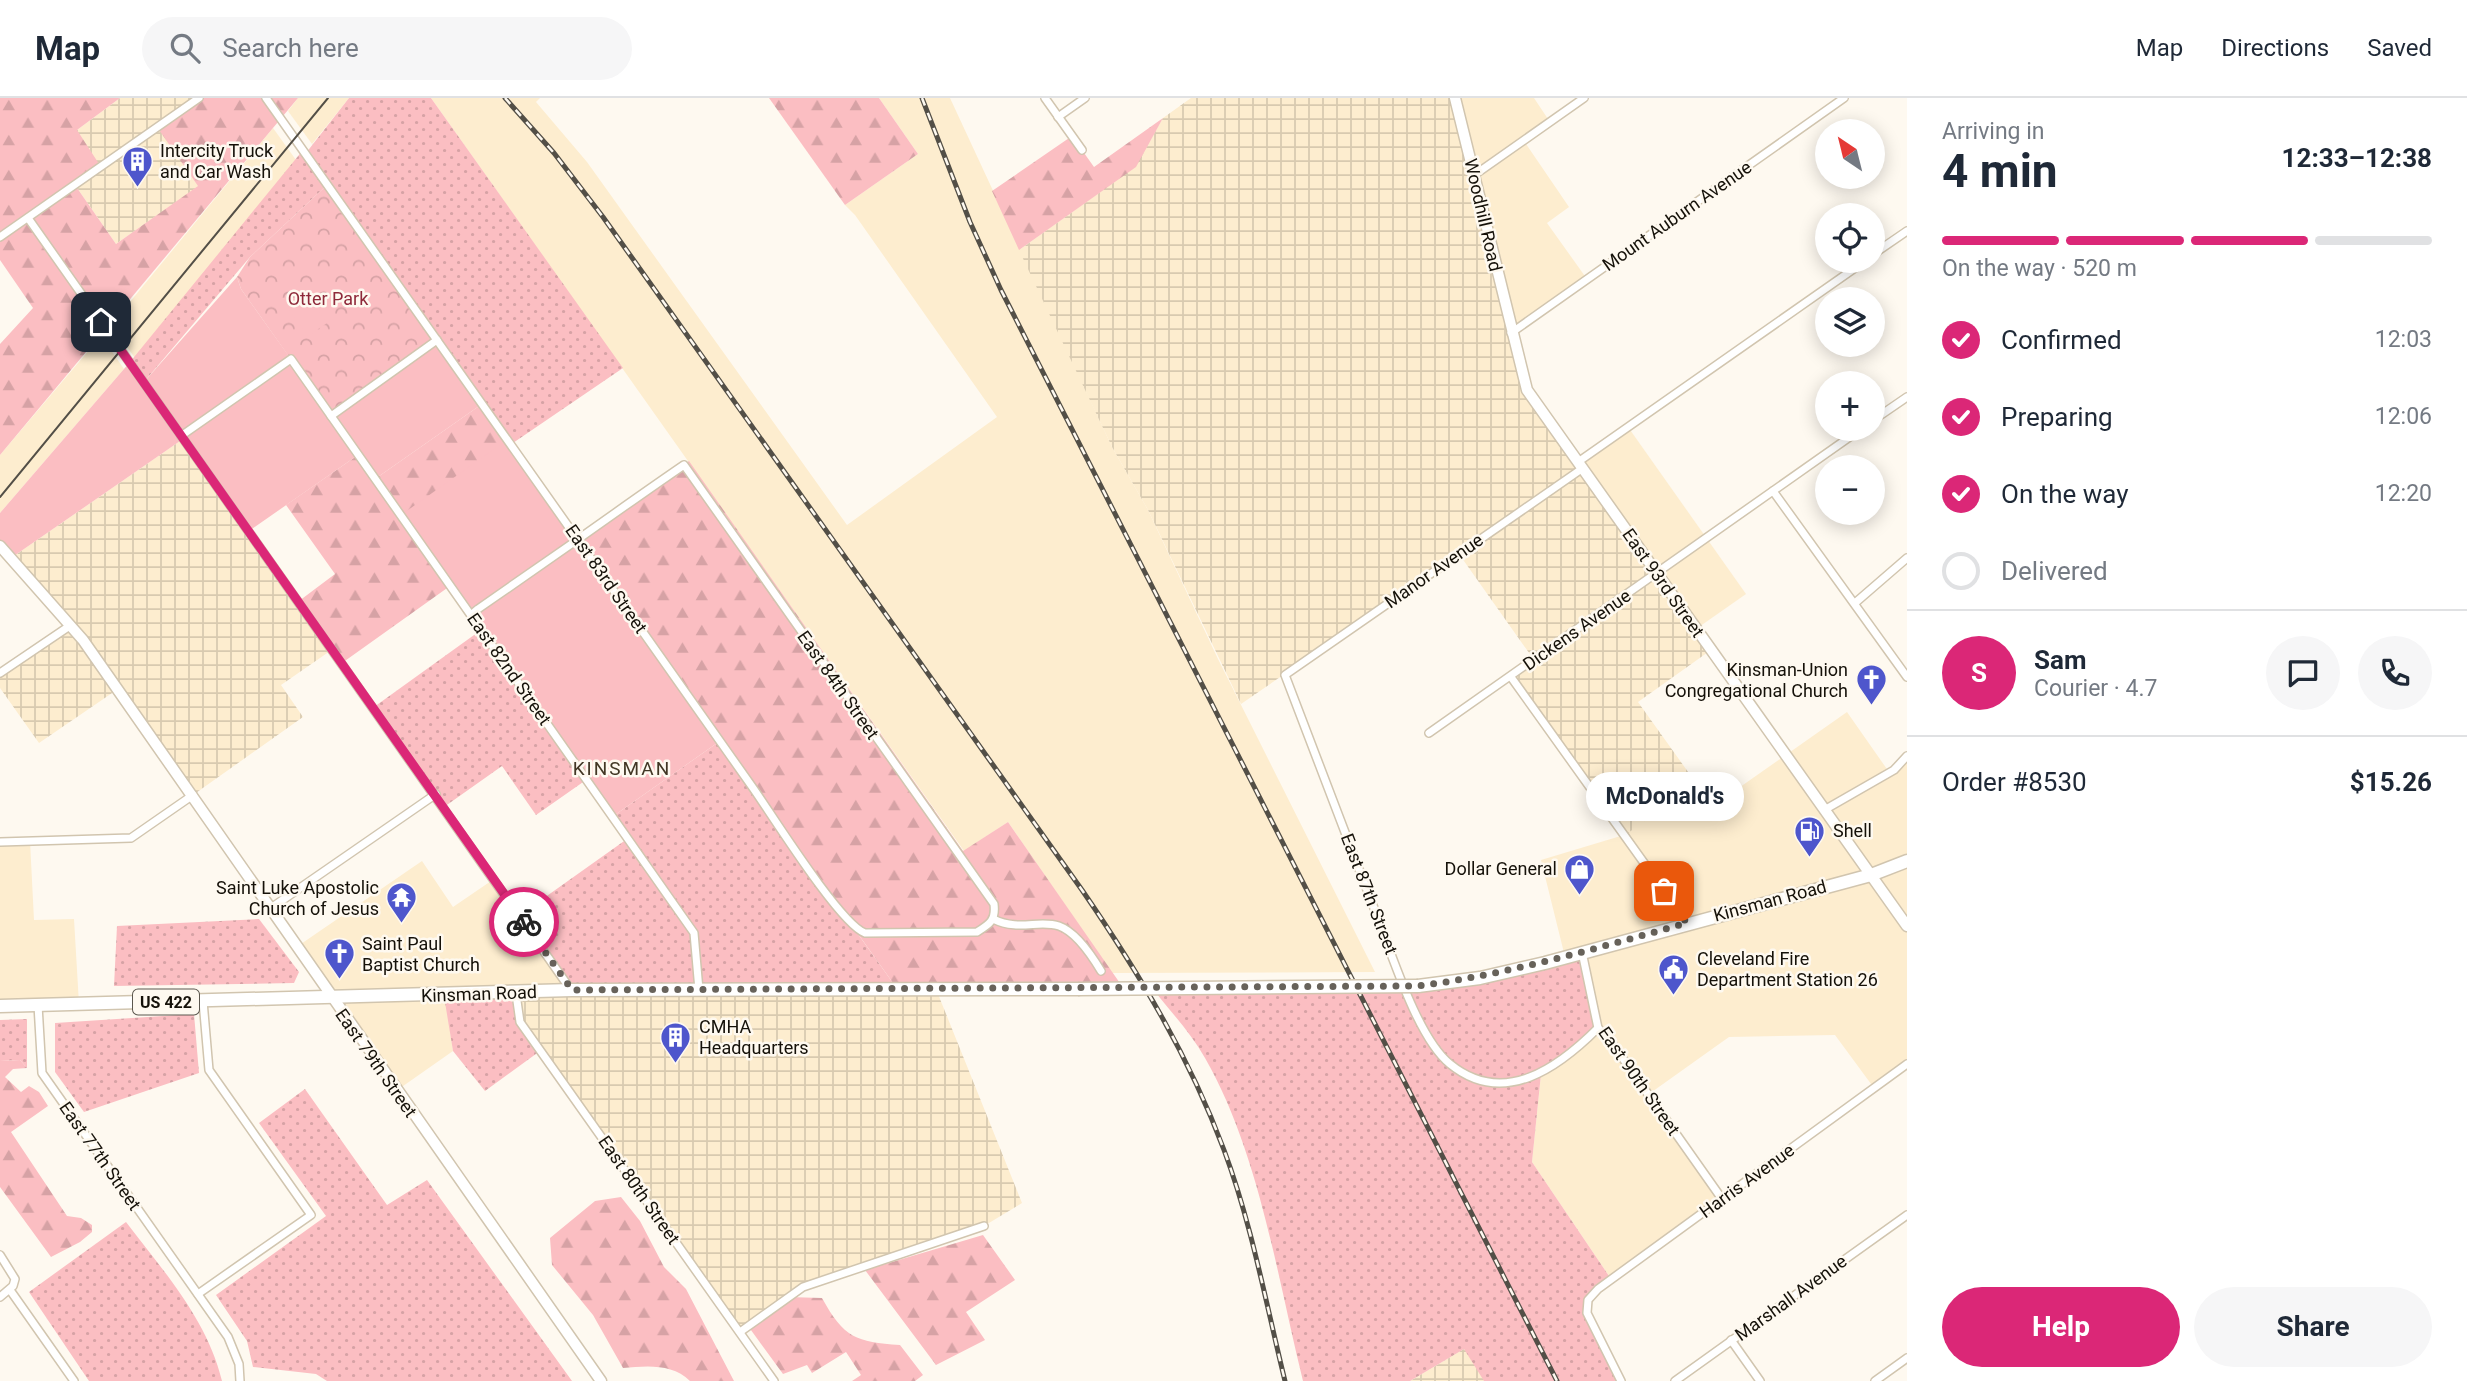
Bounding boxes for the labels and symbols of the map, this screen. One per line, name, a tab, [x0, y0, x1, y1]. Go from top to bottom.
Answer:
north arrow	[1815, 119, 1885, 189]
place label: Intercity Truck and Car Wash	[160, 140, 274, 182]
building icon: Intercity Truck and Car Wash	[120, 144, 154, 188]
street label: Woodhill Road	[1460, 156, 1507, 273]
street label: Mount Auburn Avenue	[1598, 156, 1755, 275]
park label: Otter Park	[288, 288, 369, 309]
pin	[71, 292, 131, 352]
street label: East 83rd Street	[561, 520, 652, 637]
street label: East 93rd Street	[1618, 524, 1709, 641]
street label: Manor Avenue	[1381, 529, 1487, 612]
street label: Dickens Avenue	[1519, 585, 1635, 675]
street label: East 82nd Street	[463, 609, 556, 729]
street label: East 84th Street	[793, 626, 884, 743]
place label: Kinsman-Union Congregational Church	[1665, 659, 1848, 701]
church icon: Kinsman-Union Congregational Church	[1854, 663, 1888, 707]
district label: KINSMAN	[573, 757, 671, 780]
callout: McDonald's	[1585, 772, 1743, 821]
fuel station icon: Shell	[1793, 814, 1827, 858]
place label: Shell	[1833, 820, 1872, 841]
street label: East 87th Street	[1337, 830, 1402, 957]
shop icon: Dollar General	[1563, 852, 1597, 896]
place label: Dollar General	[1445, 858, 1557, 879]
pin	[1634, 861, 1694, 921]
street label: Kinsman Road	[1711, 875, 1829, 926]
place label: Saint Luke Apostolic Church of Jesus	[216, 877, 379, 919]
temple icon: Saint Luke Apostolic Church of Jesus	[385, 881, 419, 925]
courier	[489, 887, 559, 957]
place label: Saint Paul Baptist Church	[362, 933, 480, 975]
church icon: Saint Paul Baptist Church	[322, 937, 356, 981]
place label: Cleveland Fire Department Station 26	[1697, 948, 1878, 990]
public building icon: Cleveland Fire Department Station 26	[1657, 952, 1691, 996]
street label: Kinsman Road	[421, 981, 537, 1006]
road number: US 422	[133, 989, 199, 1014]
street label: East 79th Street	[331, 1004, 422, 1121]
place label: CMHA Headquarters	[699, 1016, 809, 1058]
building icon: CMHA Headquarters	[659, 1020, 693, 1064]
street label: East 90th Street	[1594, 1022, 1685, 1139]
street label: East 77th Street	[55, 1097, 146, 1214]
street label: East 80th Street	[594, 1131, 685, 1248]
street label: Harris Avenue	[1695, 1139, 1798, 1222]
street label: Marshall Avenue	[1731, 1250, 1851, 1345]

